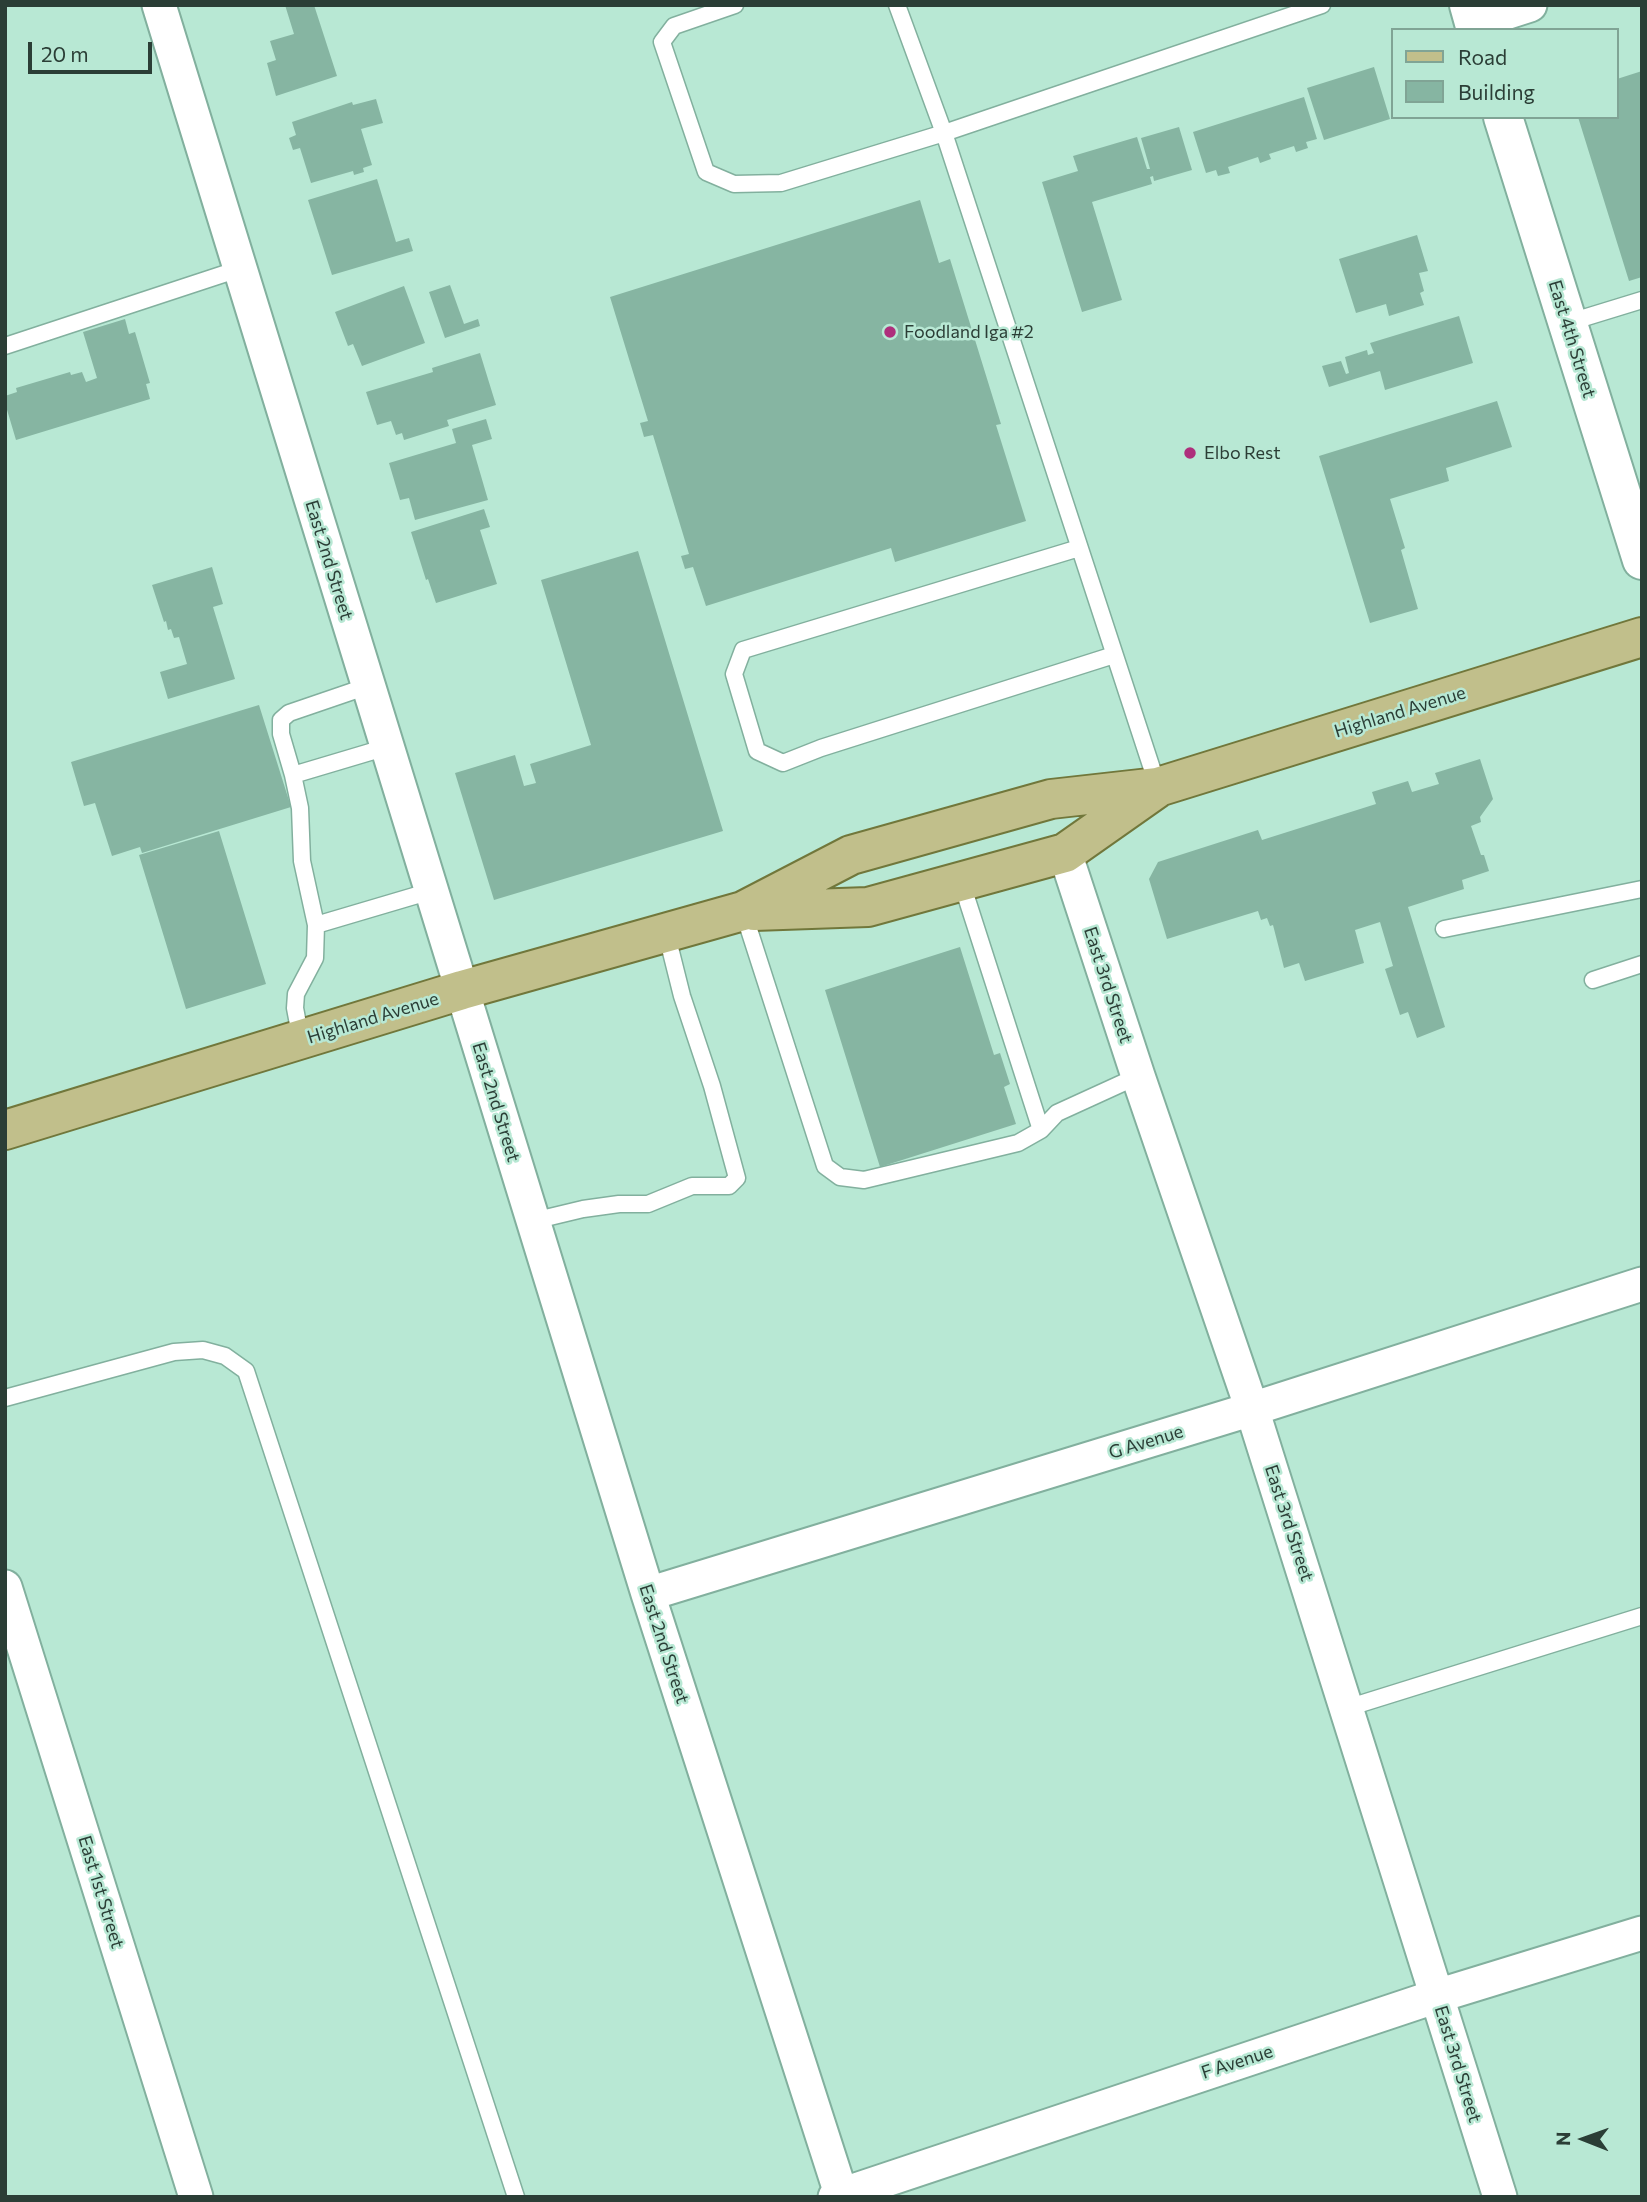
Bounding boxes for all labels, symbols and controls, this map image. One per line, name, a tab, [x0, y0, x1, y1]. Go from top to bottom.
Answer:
scale bar	[32, 28, 156, 72]
legend	[1392, 28, 1619, 119]
text: 20 m	[41, 41, 89, 66]
text: Road	[1458, 44, 1507, 69]
text: Building	[1458, 79, 1535, 104]
street label: East 4th Street	[1544, 278, 1600, 400]
place label: Foodland Iga #2	[904, 321, 1034, 343]
marker: Foodland Iga #2	[882, 324, 898, 340]
place label: Elbo Rest	[1204, 442, 1281, 464]
marker: Elbo Rest	[1182, 445, 1198, 461]
street label: East 2nd Street	[301, 498, 357, 622]
street label: Highland Avenue	[1332, 682, 1468, 742]
street label: East 3rd Street	[1079, 924, 1137, 1046]
street label: Highland Avenue	[305, 988, 441, 1048]
street label: East 2nd Street	[468, 1040, 524, 1164]
street label: G Avenue	[1106, 1420, 1186, 1464]
street label: East 3rd Street	[1260, 1462, 1318, 1584]
street label: East 2nd Street	[635, 1582, 693, 1706]
street label: East 1st Street	[74, 1833, 128, 1951]
street label: East 3rd Street	[1430, 2003, 1486, 2125]
street label: F Avenue	[1199, 2040, 1275, 2084]
north arrow	[1549, 2104, 1619, 2174]
text: N	[1551, 2131, 1574, 2146]

